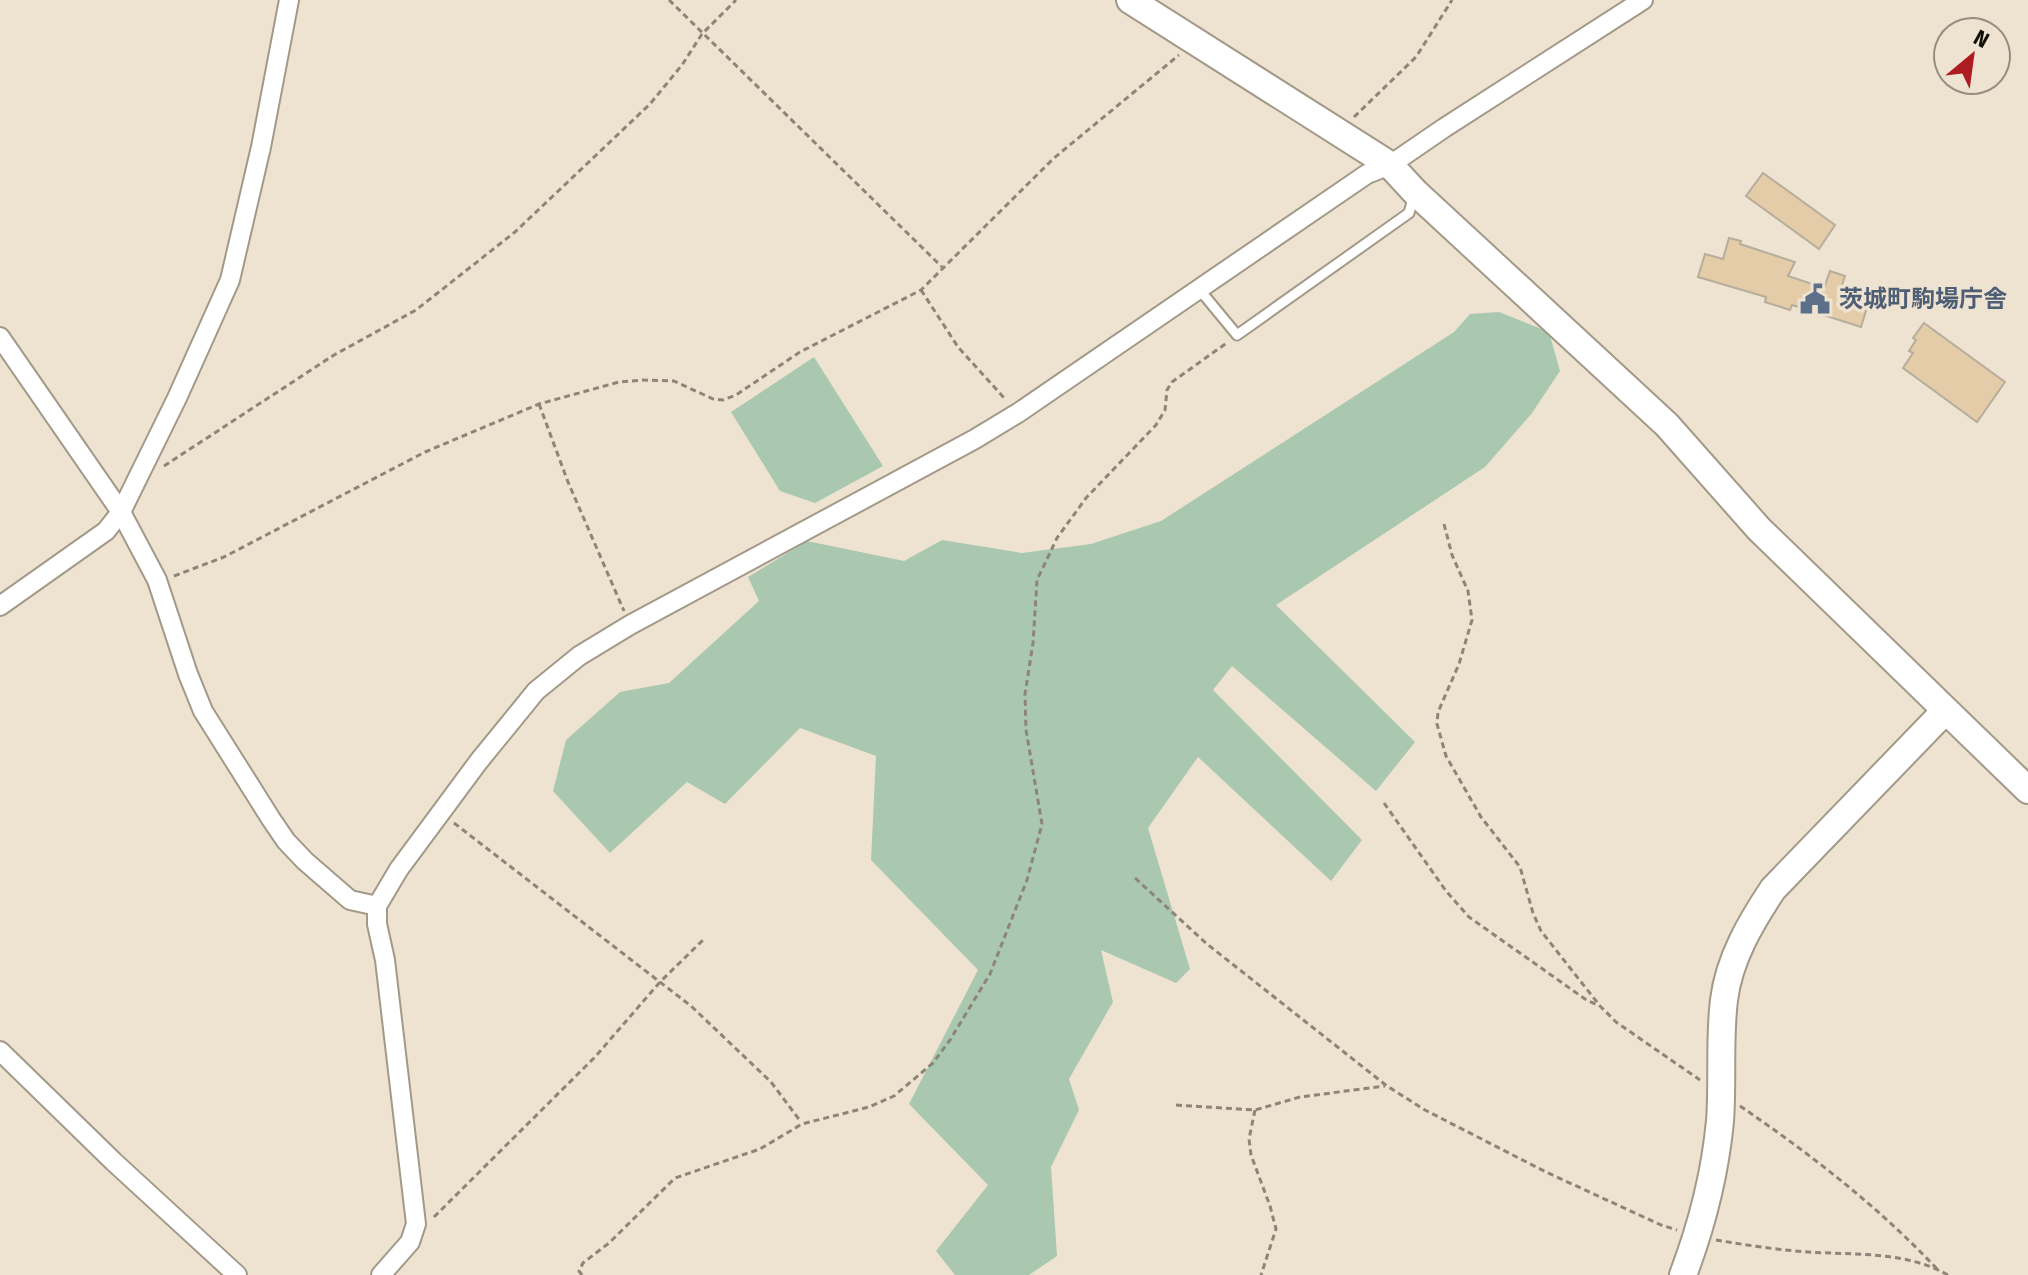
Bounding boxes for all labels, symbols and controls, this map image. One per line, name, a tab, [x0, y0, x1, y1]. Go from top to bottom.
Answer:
north arrow	[1932, 16, 2012, 96]
text: N	[1969, 24, 1994, 54]
public building icon: 茨城町駒場庁舎	[1798, 282, 1832, 316]
place label: 茨城町駒場庁舎	[1839, 285, 2007, 313]

